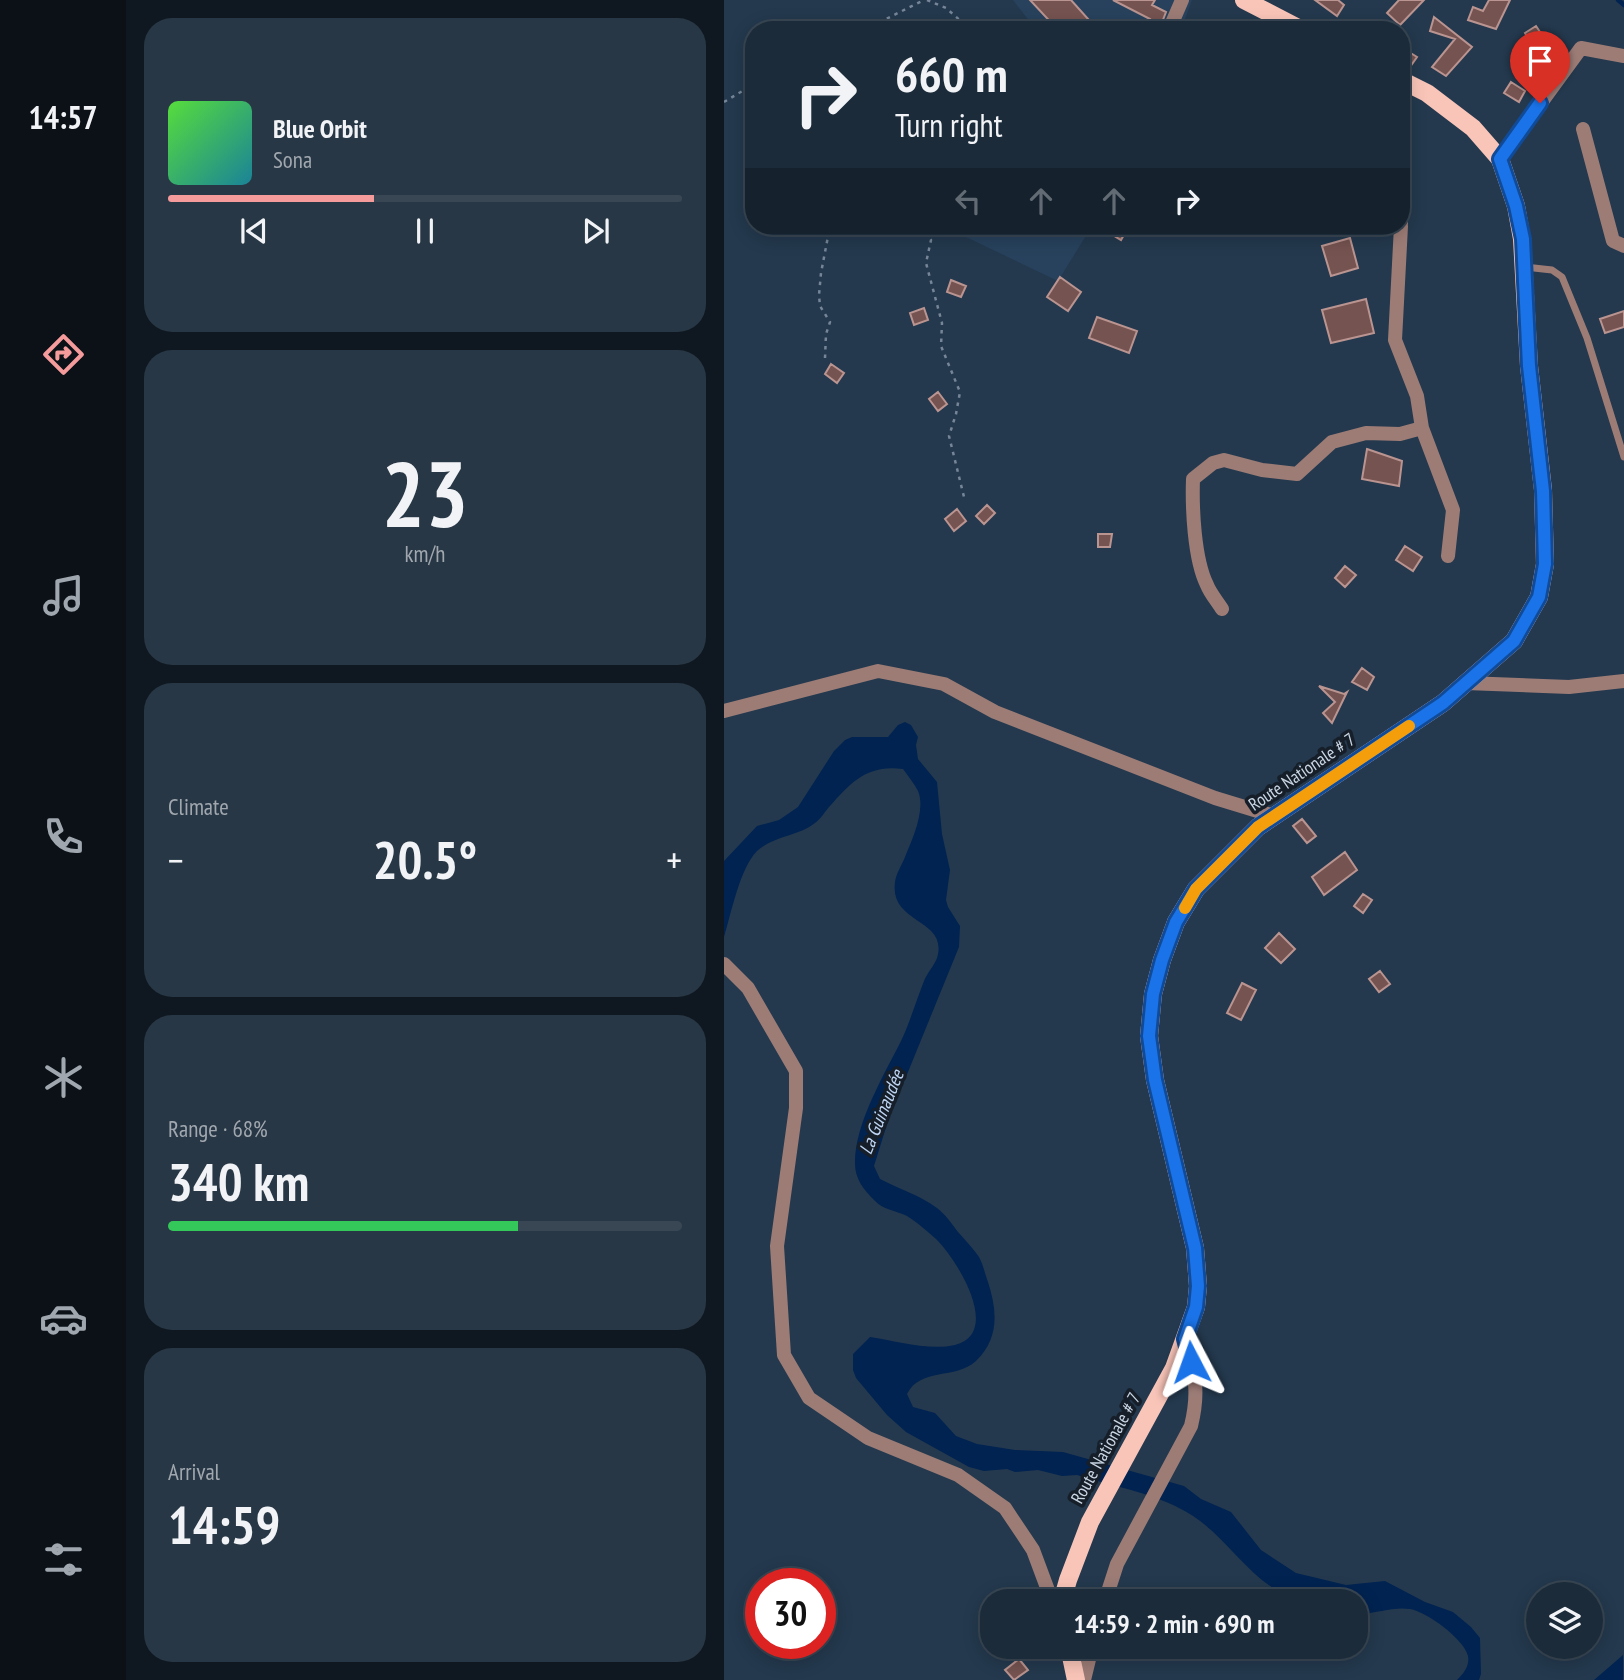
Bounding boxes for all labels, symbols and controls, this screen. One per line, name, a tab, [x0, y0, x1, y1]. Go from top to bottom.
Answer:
pin	[1510, 31, 1570, 103]
text: 660 m	[895, 42, 1008, 106]
icon: arrive	[1521, 42, 1559, 80]
icon: right	[780, 49, 871, 140]
text: 14:57	[28, 96, 98, 138]
text: Turn right	[895, 104, 1003, 146]
text: Blue Orbit	[273, 112, 367, 145]
text: Sona	[273, 145, 312, 174]
icon: left	[949, 182, 987, 220]
icon: ahead	[1022, 182, 1060, 220]
icon: ahead	[1095, 182, 1133, 220]
icon: right	[1168, 182, 1206, 220]
icon: previous	[235, 212, 273, 250]
icon: pause	[406, 212, 444, 250]
icon: next	[577, 212, 615, 250]
icon: directions	[39, 330, 88, 379]
text: 23	[382, 434, 469, 552]
text: km/h	[405, 539, 445, 568]
icon: music	[39, 571, 88, 620]
street label: Route Nationale # 7	[1244, 727, 1359, 816]
text: Climate	[168, 792, 229, 821]
icon: phone	[39, 812, 88, 861]
text: 20.5°	[373, 826, 477, 893]
text: −	[168, 835, 184, 884]
text: +	[666, 835, 682, 884]
icon: climate	[39, 1053, 88, 1102]
water label: La Guinaudée	[853, 1065, 909, 1158]
text: Range · 68%	[168, 1114, 268, 1143]
text: 340 km	[168, 1148, 309, 1215]
icon: car	[39, 1294, 88, 1343]
position arrow	[1154, 1325, 1228, 1399]
street label: Route Nationale # 7	[1066, 1388, 1146, 1507]
text: Arrival	[168, 1457, 220, 1486]
text: 14:59	[168, 1491, 280, 1558]
icon: filters	[39, 1535, 88, 1584]
speed limit sign: 30	[745, 1568, 836, 1659]
map controls	[1526, 1582, 1603, 1659]
button: layers	[1526, 1582, 1603, 1659]
text: 14:59 · 2 min · 690 m	[1074, 1607, 1274, 1640]

